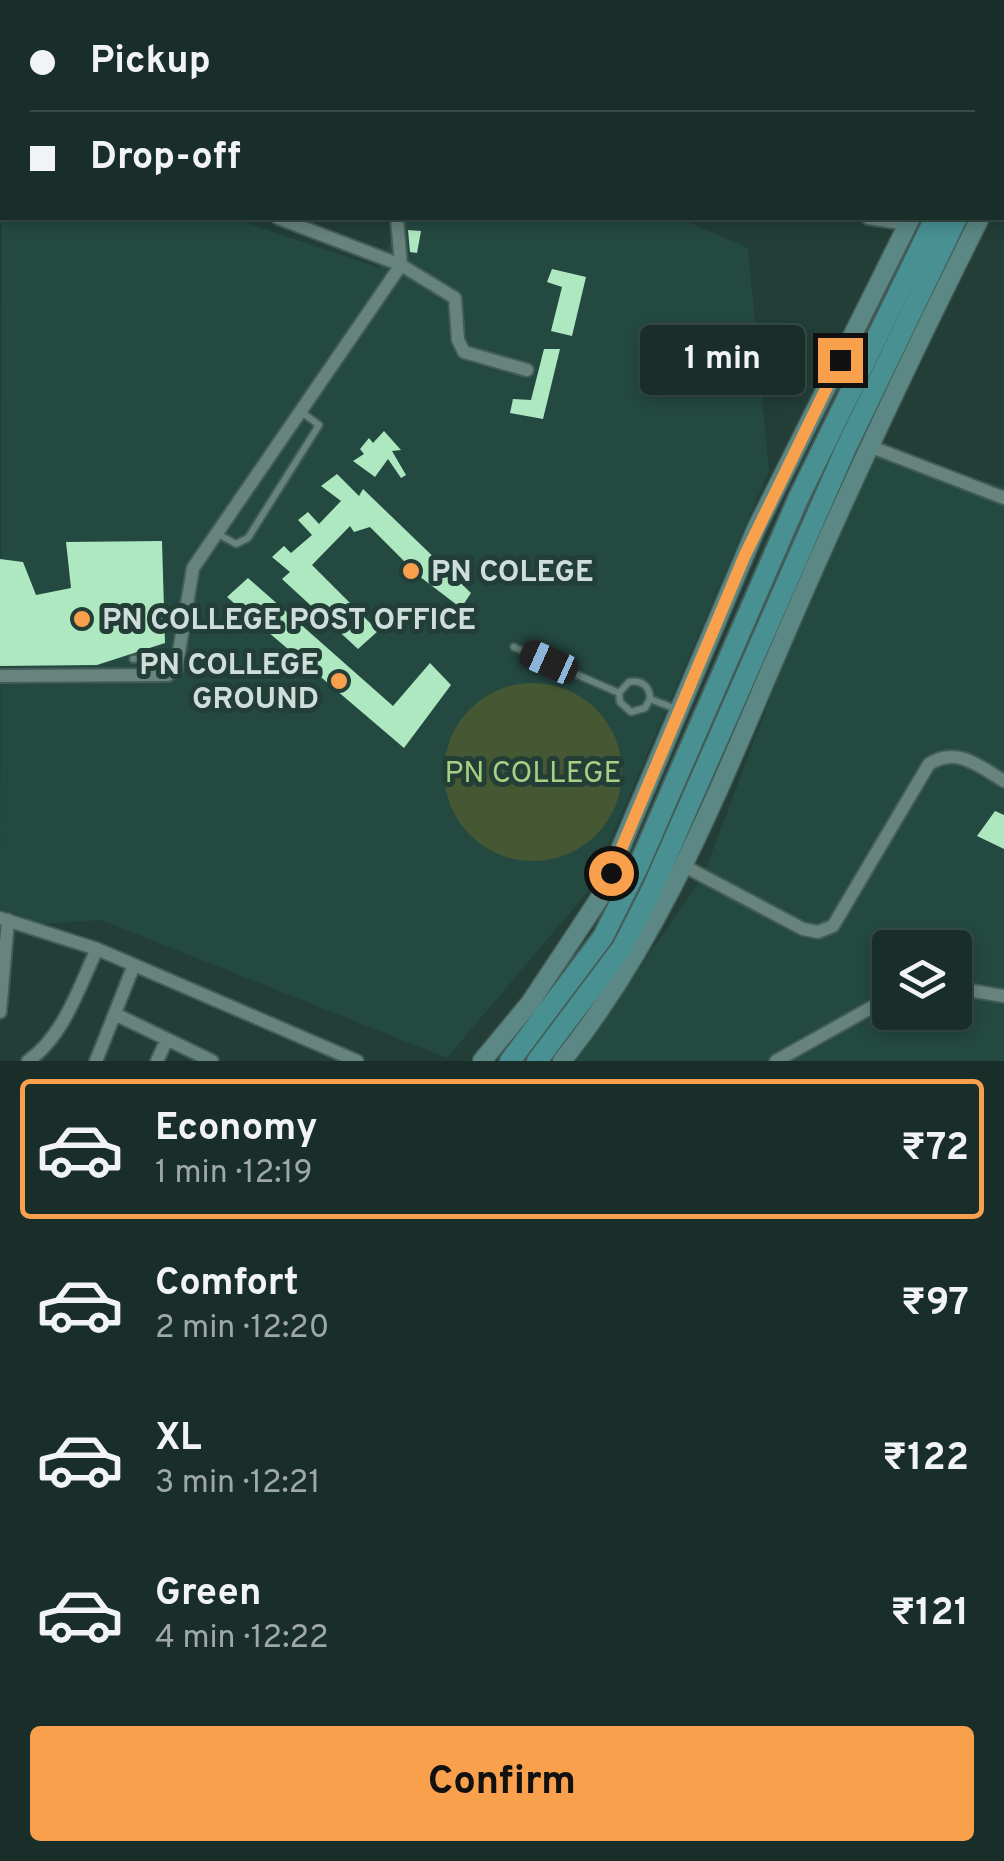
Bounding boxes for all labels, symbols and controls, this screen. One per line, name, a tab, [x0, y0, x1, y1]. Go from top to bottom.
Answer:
text: Pickup	[90, 38, 211, 87]
text: Drop-off	[90, 134, 241, 183]
callout: 1 min	[640, 325, 805, 395]
route end	[818, 338, 863, 383]
text: 1 min	[684, 340, 761, 380]
place label: PN COLEGE	[431, 555, 594, 592]
marker: PN COLEGE	[400, 560, 422, 582]
place label: PN COLLEGE POST OFFICE	[102, 603, 476, 640]
marker: PN COLLEGE POST OFFICE	[71, 608, 93, 630]
car	[515, 636, 583, 688]
place label: PN COLLEGE GROUND	[139, 648, 319, 719]
marker: PN COLLEGE GROUND	[328, 670, 350, 692]
park label: PN COLLEGE	[444, 756, 622, 793]
route start	[589, 851, 634, 896]
map controls	[872, 930, 972, 1030]
button: layers	[872, 930, 972, 1030]
icon: car	[35, 1104, 125, 1194]
text: Economy	[155, 1105, 317, 1154]
text: ₹72	[901, 1125, 969, 1174]
text: 1 min · 12:19	[155, 1154, 313, 1194]
icon: car	[35, 1259, 125, 1349]
text: Comfort	[155, 1260, 299, 1309]
text: ₹97	[901, 1280, 969, 1329]
text: 2 min · 12:20	[155, 1309, 329, 1349]
icon: car	[35, 1414, 125, 1504]
text: XL	[155, 1415, 202, 1464]
text: ₹122	[882, 1435, 969, 1484]
text: 3 min · 12:21	[155, 1464, 320, 1504]
icon: car	[35, 1569, 125, 1659]
text: Green	[155, 1570, 261, 1619]
text: ₹121	[890, 1590, 969, 1639]
text: 4 min · 12:22	[155, 1619, 329, 1659]
button: Confirm	[30, 1726, 974, 1841]

